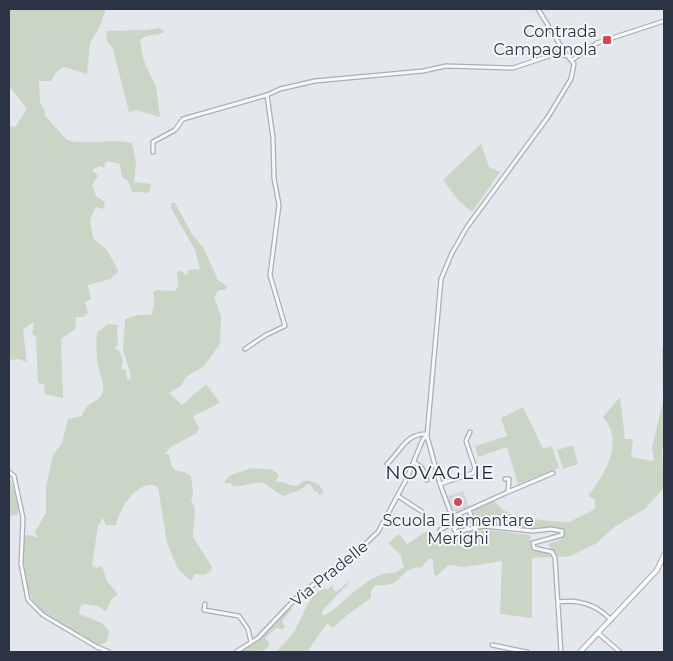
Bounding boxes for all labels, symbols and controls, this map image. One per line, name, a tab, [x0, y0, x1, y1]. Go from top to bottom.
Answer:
place label: Contrada Campagnola	[494, 22, 597, 59]
marker: Contrada Campagnola	[601, 34, 613, 46]
district label: NOVAGLIE	[385, 461, 495, 484]
marker: Scuola Elementare Merighi	[452, 496, 464, 508]
place label: Scuola Elementare Merighi	[382, 511, 534, 548]
street label: Via Pradelle	[287, 536, 372, 610]

